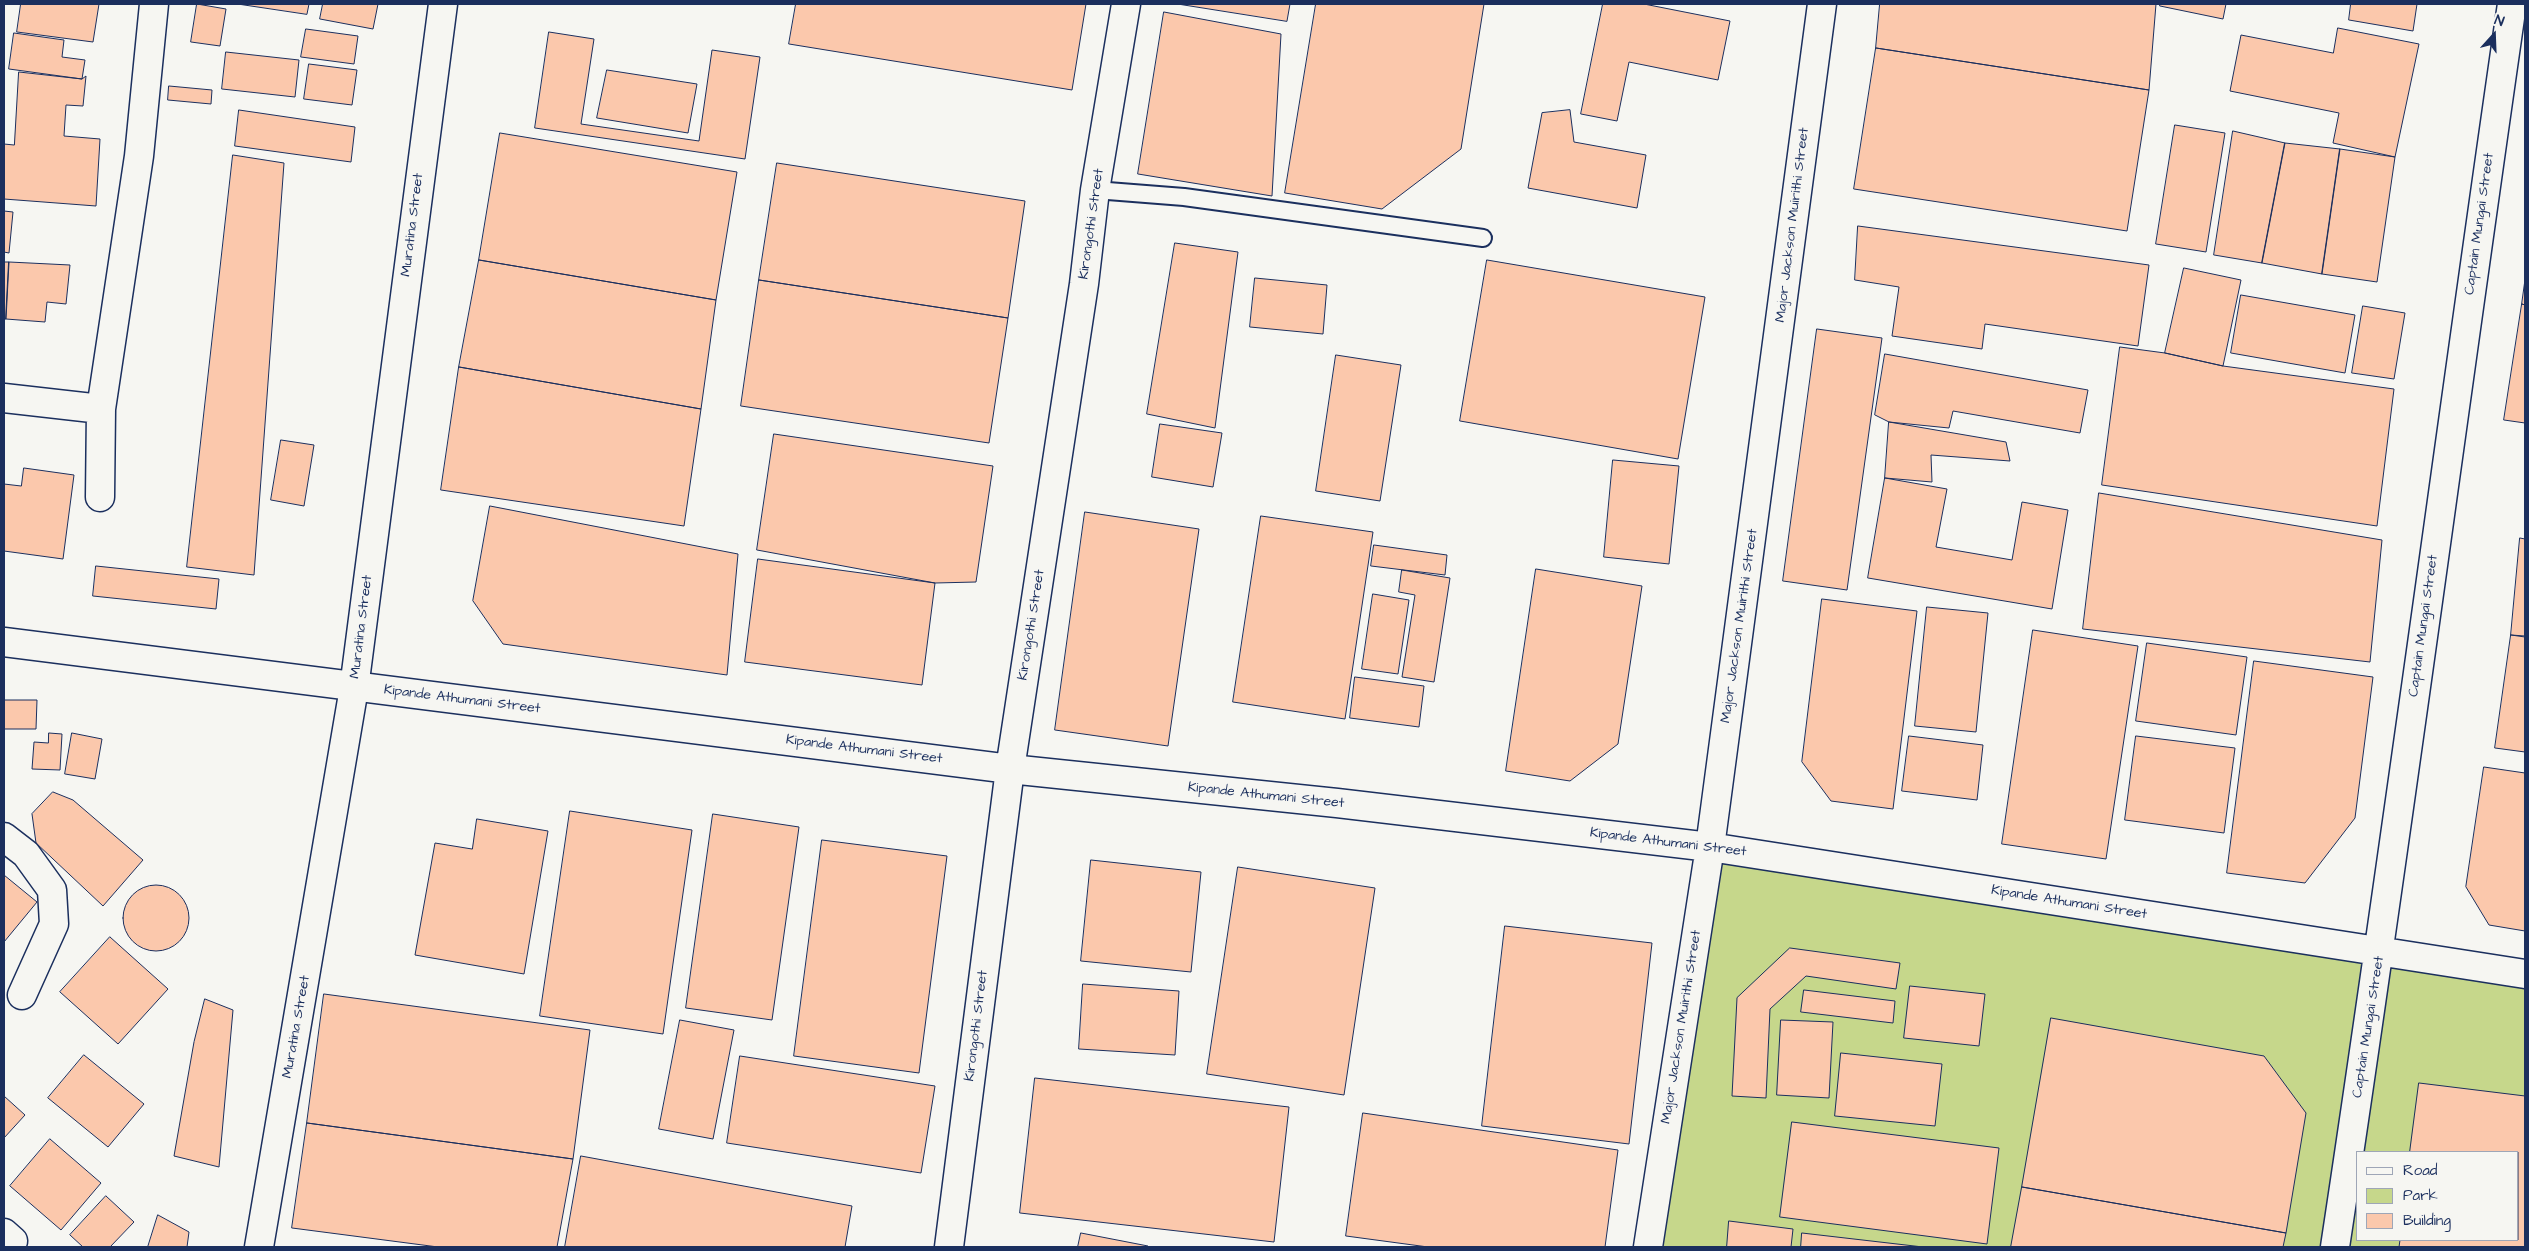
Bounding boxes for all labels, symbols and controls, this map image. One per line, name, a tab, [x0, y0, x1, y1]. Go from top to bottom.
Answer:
north arrow	[2469, 10, 2519, 60]
text: N	[2492, 10, 2507, 32]
street label: Major Jackson Muirithi Street	[1773, 127, 1813, 323]
street label: Captain Mungai Street	[2462, 152, 2498, 296]
street label: Kirongothi Street	[1076, 167, 1108, 281]
street label: Muratina Street	[398, 172, 428, 278]
street label: Major Jackson Muirithi Street	[1718, 528, 1762, 724]
street label: Captain Mungai Street	[2406, 554, 2442, 698]
street label: Kirongothi Street	[1015, 568, 1049, 682]
street label: Muratina Street	[347, 574, 377, 680]
street label: Kipande Athumani Street	[383, 682, 541, 718]
street label: Kipande Athumani Street	[785, 732, 943, 768]
street label: Kipande Athumani Street	[1187, 779, 1345, 813]
street label: Kipande Athumani Street	[1589, 825, 1747, 861]
street label: Kipande Athumani Street	[1990, 882, 2148, 924]
street label: Major Jackson Muirithi Street	[1658, 929, 1706, 1125]
street label: Captain Mungai Street	[2349, 955, 2389, 1099]
street label: Kirongothi Street	[962, 969, 992, 1083]
street label: Muratina Street	[280, 974, 314, 1080]
legend	[2356, 1151, 2519, 1241]
text: Road	[2403, 1160, 2437, 1181]
text: Park	[2403, 1185, 2438, 1206]
text: Building	[2403, 1210, 2451, 1231]

